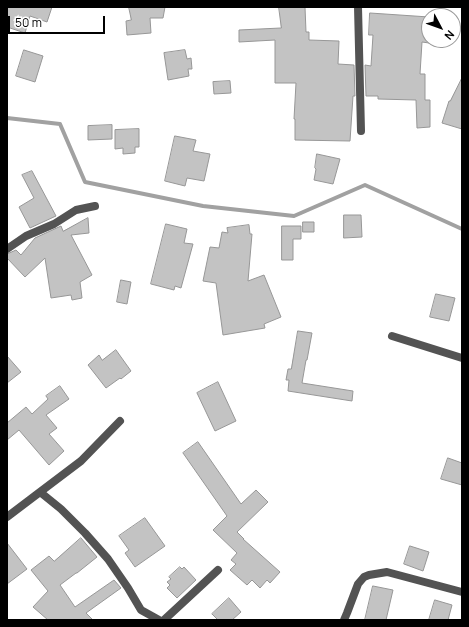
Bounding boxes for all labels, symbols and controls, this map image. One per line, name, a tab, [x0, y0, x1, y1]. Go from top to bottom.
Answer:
scale bar	[10, 8, 107, 34]
north arrow	[421, 8, 461, 48]
text: 50 m	[15, 14, 42, 31]
text: N	[441, 28, 458, 43]

